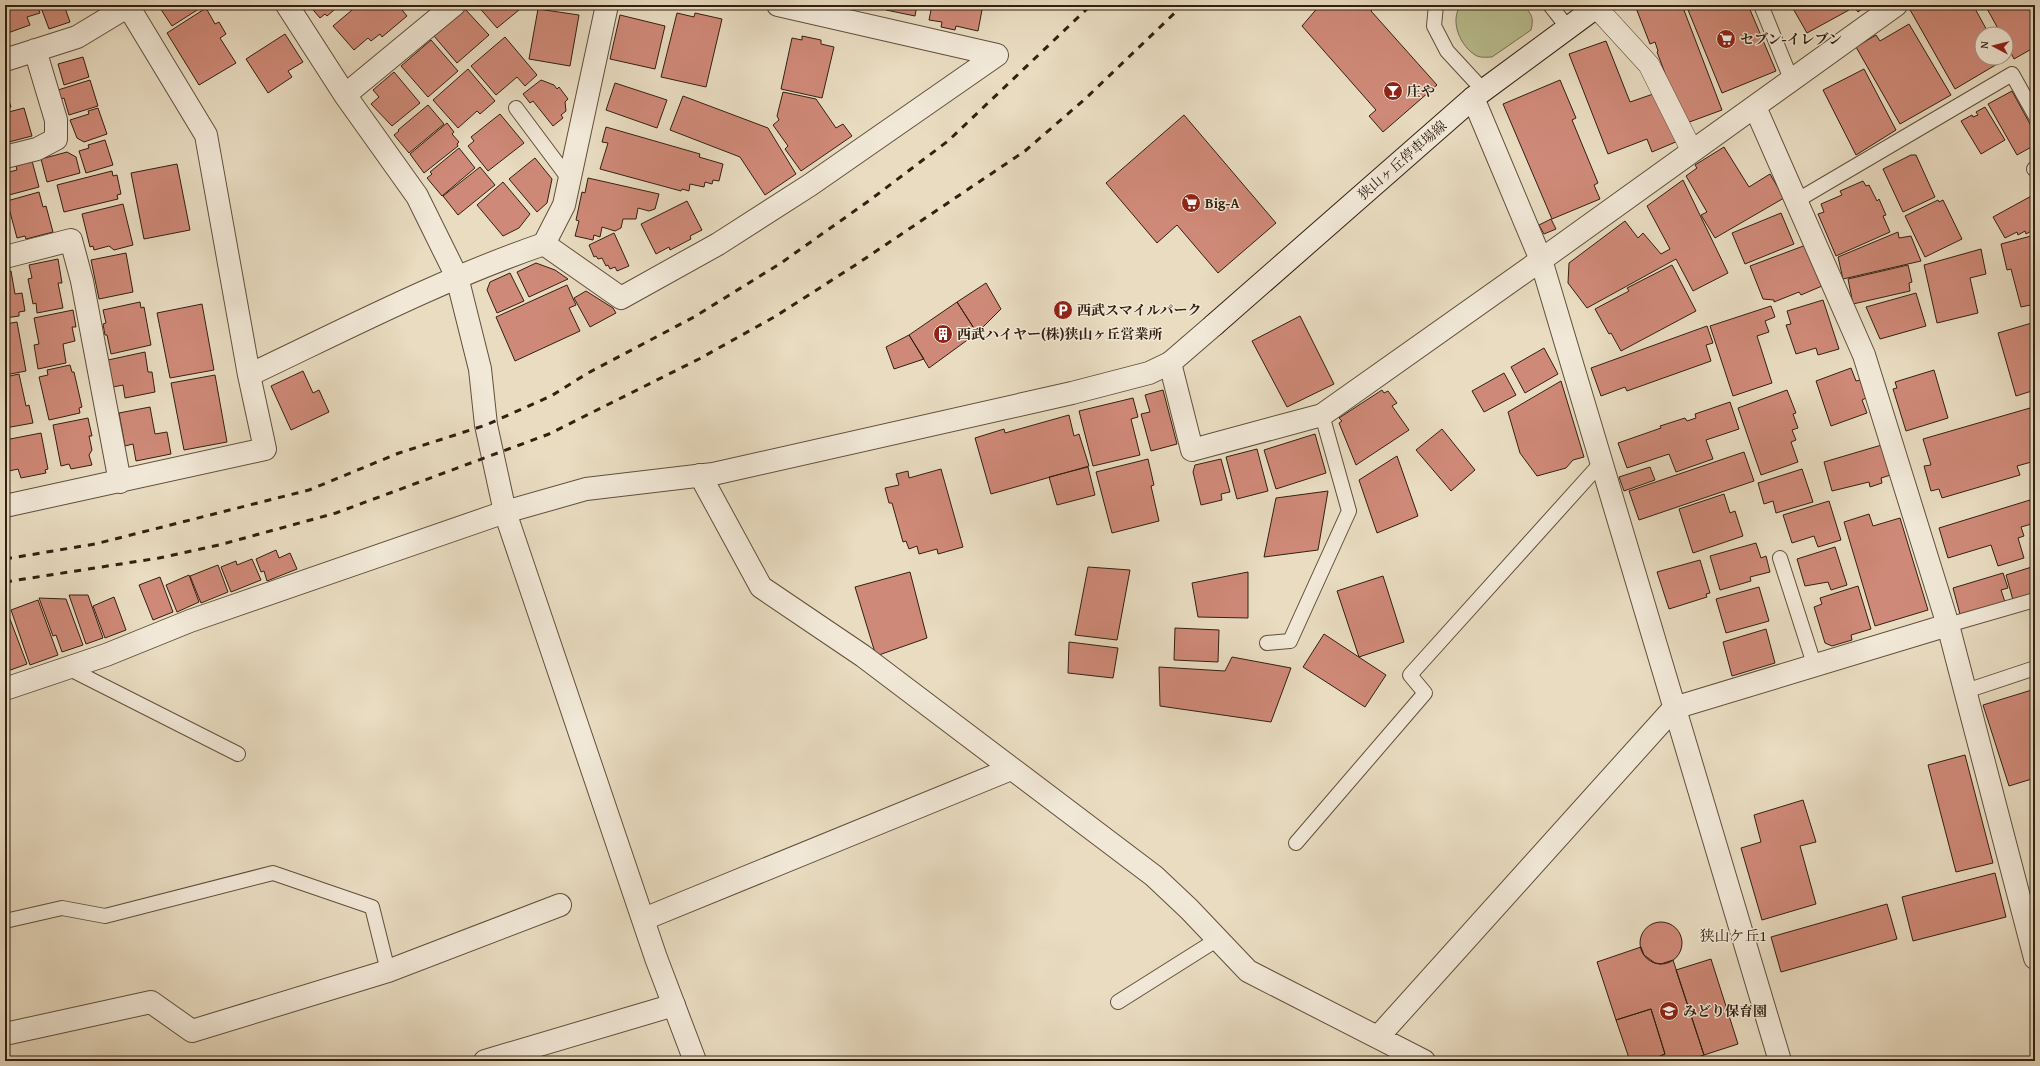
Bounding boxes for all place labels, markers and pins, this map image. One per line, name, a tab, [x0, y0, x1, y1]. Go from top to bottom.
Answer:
supermarket icon: セブン-イレブン	[1715, 28, 1737, 50]
place label: セブン-イレブン	[1740, 29, 1842, 49]
bar icon: 庄や	[1382, 80, 1404, 102]
place label: 庄や	[1407, 81, 1435, 101]
supermarket icon: Big-A	[1180, 192, 1202, 214]
place label: Big-A	[1205, 193, 1239, 213]
parking icon: 西武スマイルパーク	[1052, 299, 1074, 321]
place label: 西武スマイルパーク	[1077, 300, 1201, 320]
building icon: 西武ハイヤー(株)狭山ヶ丘営業所	[932, 323, 954, 345]
place label: 西武ハイヤー(株)狭山ヶ丘営業所	[957, 324, 1162, 344]
school or university icon: みどり保育園	[1658, 1000, 1680, 1022]
place label: みどり保育園	[1683, 1001, 1767, 1021]

